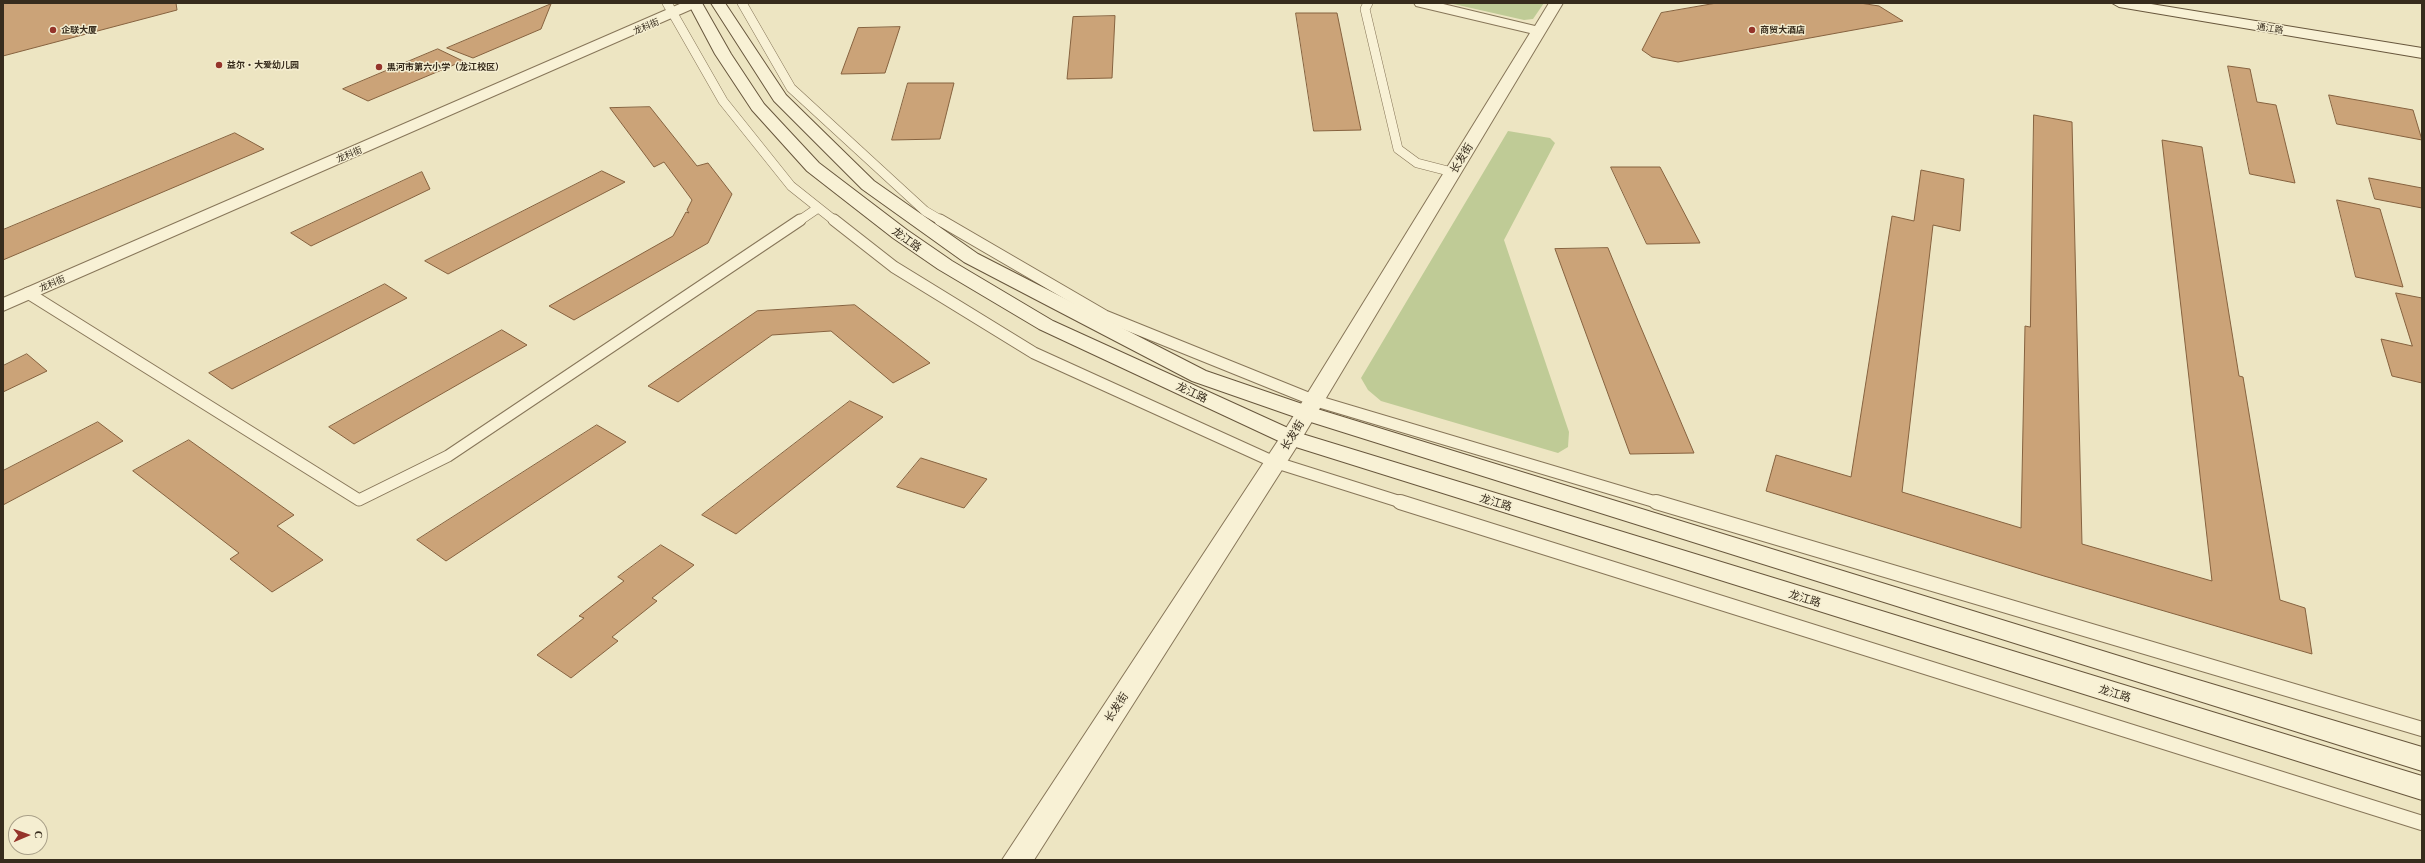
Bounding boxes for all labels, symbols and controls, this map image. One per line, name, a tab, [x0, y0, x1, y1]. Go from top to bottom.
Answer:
street label: 龙科街	[631, 16, 661, 36]
street label: 通江路	[2256, 21, 2284, 35]
marker: 企联大厦	[48, 25, 58, 35]
place label: 企联大厦	[61, 25, 97, 35]
marker: 商贸大酒店	[1747, 25, 1757, 35]
place label: 商贸大酒店	[1760, 25, 1805, 35]
marker: 益尔·大爱幼儿园	[214, 60, 224, 70]
place label: 益尔·大爱幼儿园	[227, 60, 299, 70]
marker: 黑河市第六小学（龙江校区）	[374, 62, 384, 72]
place label: 黑河市第六小学（龙江校区）	[387, 62, 504, 72]
street label: 长发街	[1447, 140, 1475, 176]
street label: 龙科街	[334, 144, 364, 164]
street label: 龙江路	[890, 224, 924, 254]
street label: 龙科街	[37, 273, 67, 293]
street label: 龙江路	[1174, 379, 1210, 405]
street label: 长发街	[1278, 418, 1306, 452]
street label: 龙江路	[1478, 491, 1514, 513]
street label: 龙江路	[1787, 587, 1823, 609]
street label: 龙江路	[2097, 682, 2133, 704]
street label: 长发街	[1101, 690, 1131, 724]
north arrow	[8, 815, 48, 855]
text: С	[33, 830, 45, 839]

